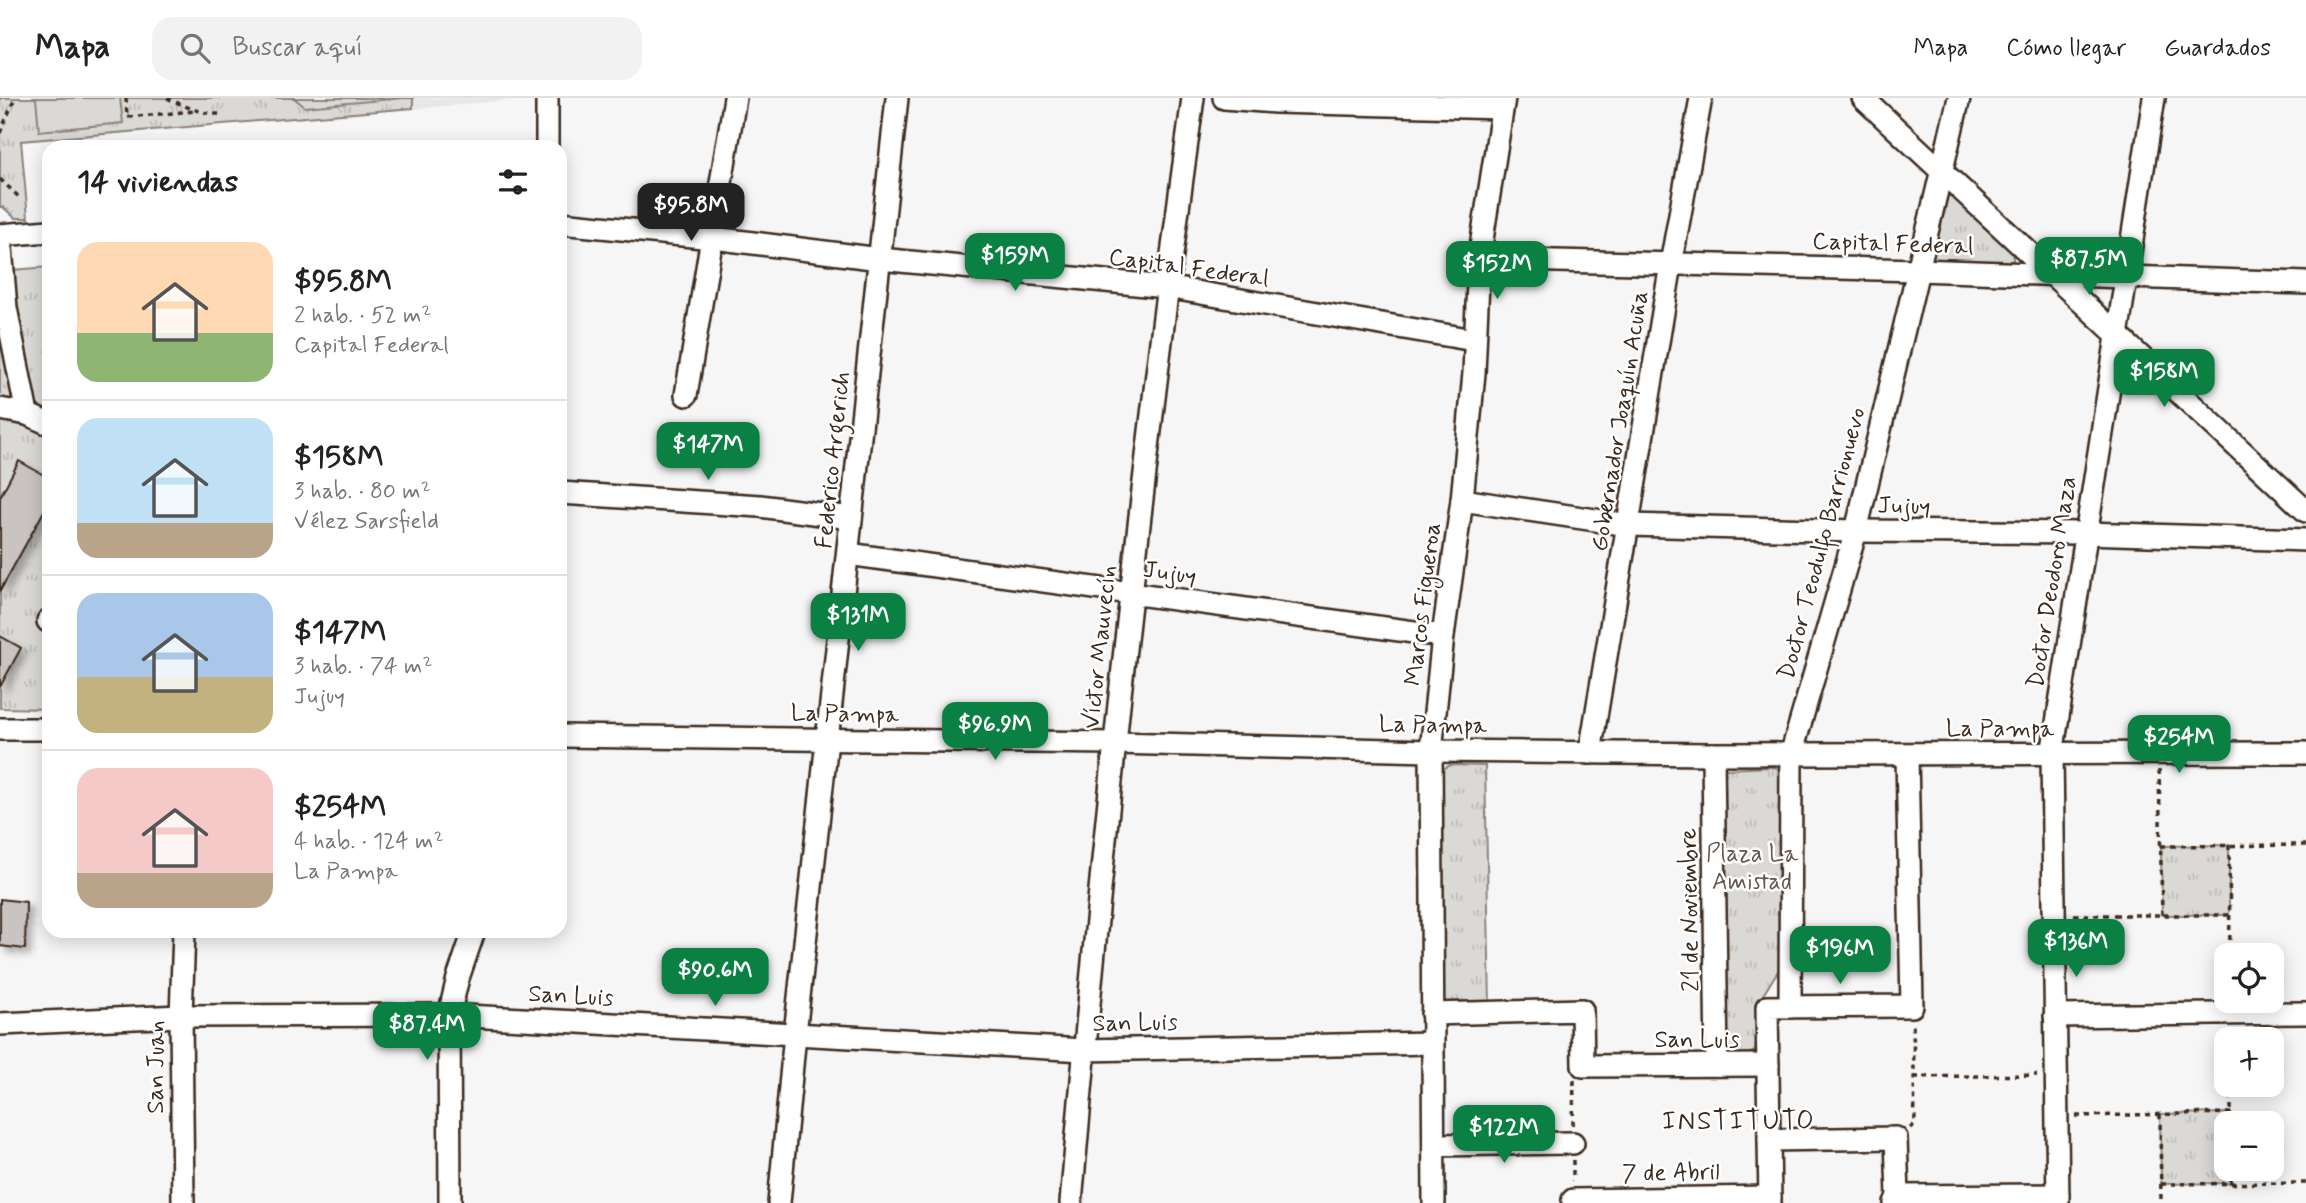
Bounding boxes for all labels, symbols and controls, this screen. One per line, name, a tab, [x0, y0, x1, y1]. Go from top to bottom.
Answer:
search box	[152, 17, 642, 80]
text: Mapa	[35, 26, 110, 70]
icon: search	[176, 29, 214, 67]
text: Buscar aquí	[232, 31, 363, 65]
text: Mapa	[1913, 33, 1968, 64]
text: Cómo llegar	[2006, 33, 2126, 64]
text: Guardados	[2164, 33, 2271, 64]
text: 14 viviendas	[77, 163, 238, 202]
icon: filters	[494, 163, 532, 201]
pin: $95.8M	[634, 184, 748, 243]
text: $95.8M	[653, 191, 729, 221]
street label: Capital Federal	[1812, 226, 1974, 263]
pin: $159M	[966, 234, 1064, 293]
pin: $87.5M	[2032, 238, 2146, 297]
text: $159M	[981, 241, 1049, 271]
street label: Capital Federal	[1107, 242, 1271, 295]
pin: $152M	[1448, 242, 1546, 301]
text: $87.5M	[2051, 245, 2127, 275]
text: $152M	[1462, 249, 1532, 279]
text: $95.8M	[294, 262, 392, 301]
icon: home	[133, 270, 217, 354]
street label: Gobernador Joaquín Acuña	[1585, 289, 1656, 554]
text: 2 hab. · 52 m²	[294, 301, 431, 331]
text: Capital Federal	[294, 331, 449, 361]
pin: $158M	[2115, 350, 2213, 409]
text: $158M	[2130, 357, 2198, 387]
street label: Federico Argerich	[809, 370, 861, 551]
street label: Doctor Teodulfo Barrionuevo	[1771, 404, 1876, 683]
pin: $147M	[659, 422, 757, 482]
text: $147M	[673, 430, 743, 460]
text: $158M	[294, 438, 384, 477]
icon: home	[133, 446, 217, 530]
street label: Doctor Deodoro Maza	[2020, 474, 2085, 690]
text: 3 hab. · 80 m²	[294, 477, 431, 507]
street label: Jujuy	[1877, 491, 1931, 522]
text: Vélez Sarsfield	[294, 507, 439, 537]
street label: Marcos Figueroa	[1398, 521, 1451, 688]
street label: Jujuy	[1141, 554, 1198, 593]
street label: Víctor Mauvecín	[1076, 564, 1125, 731]
pin: $131M	[809, 594, 907, 653]
text: $131M	[827, 601, 889, 631]
text: $147M	[294, 613, 386, 652]
icon: home	[133, 621, 217, 705]
text: 3 hab. · 74 m²	[294, 652, 433, 682]
text: Jujuy	[294, 682, 345, 712]
street label: La Pampa	[791, 698, 900, 731]
pin: $96.9M	[938, 702, 1052, 762]
street label: La Pampa	[1379, 709, 1488, 742]
text: $96.9M	[958, 710, 1032, 740]
street label: La Pampa	[1946, 714, 2055, 745]
pin: $254M	[2130, 716, 2228, 775]
text: $254M	[2144, 723, 2214, 753]
text: $254M	[294, 788, 386, 827]
icon: home	[133, 796, 217, 880]
text: 4 hab. · 124 m²	[294, 827, 444, 857]
street label: 21 de Noviembre	[1674, 828, 1707, 992]
park label: Plaza La Amistad	[1706, 839, 1799, 898]
text: La Pampa	[294, 857, 398, 887]
pin: $136M	[2027, 920, 2125, 979]
pin: $196M	[1791, 926, 1889, 986]
text: $136M	[2044, 927, 2108, 957]
text: $196M	[1806, 934, 1874, 964]
map controls	[2214, 943, 2284, 1181]
button: locate	[2214, 943, 2284, 1013]
pin: $90.6M	[658, 948, 772, 1008]
text: $90.6M	[678, 956, 752, 986]
street label: San Luis	[528, 979, 615, 1014]
pin: $87.4M	[370, 1002, 484, 1062]
street label: San Luis	[1092, 1007, 1178, 1040]
text: $87.4M	[389, 1010, 465, 1040]
street label: San Juan	[141, 1020, 172, 1114]
street label: San Luis	[1654, 1025, 1740, 1056]
button: +	[2214, 1027, 2284, 1097]
pin: $122M	[1455, 1105, 1553, 1165]
district label: INSTITUTO	[1662, 1105, 1816, 1139]
button: −	[2214, 1111, 2284, 1181]
text: $122M	[1469, 1113, 1539, 1143]
street label: 7 de Abril	[1622, 1157, 1720, 1190]

